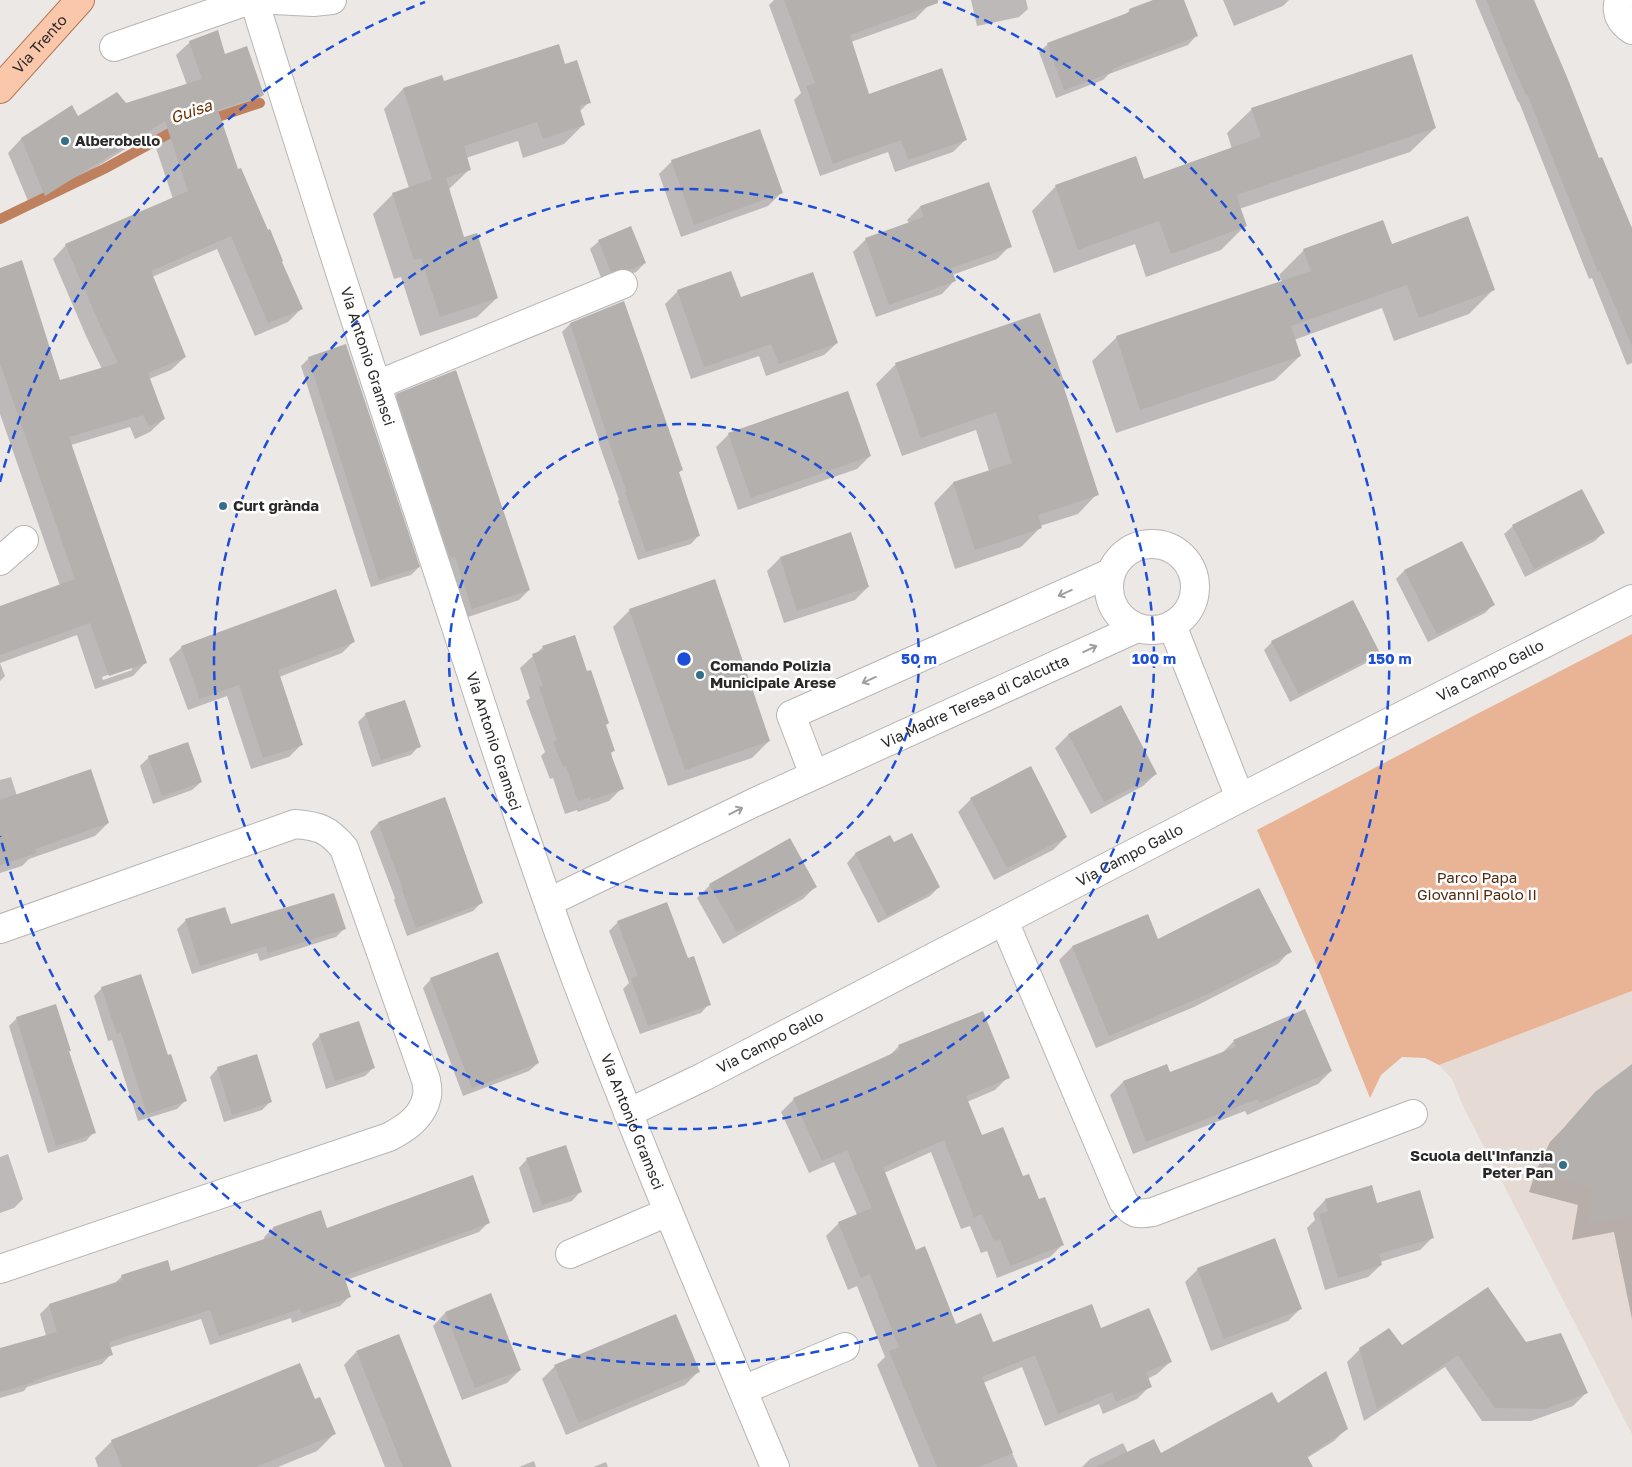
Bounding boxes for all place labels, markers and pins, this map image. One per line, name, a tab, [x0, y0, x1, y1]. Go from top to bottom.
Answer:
place label: Alberobello	[75, 131, 160, 149]
marker: Alberobello	[59, 135, 71, 147]
place label: Curt grànda	[233, 496, 319, 514]
marker: Curt grànda	[217, 500, 229, 512]
centre of rings	[675, 650, 693, 668]
place label: Comando Polizia Municipale Arese	[710, 656, 836, 691]
marker: Comando Polizia Municipale Arese	[694, 669, 706, 681]
place label: Scuola dell'Infanzia Peter Pan	[1410, 1146, 1553, 1181]
marker: Scuola dell'Infanzia Peter Pan	[1557, 1159, 1569, 1171]

